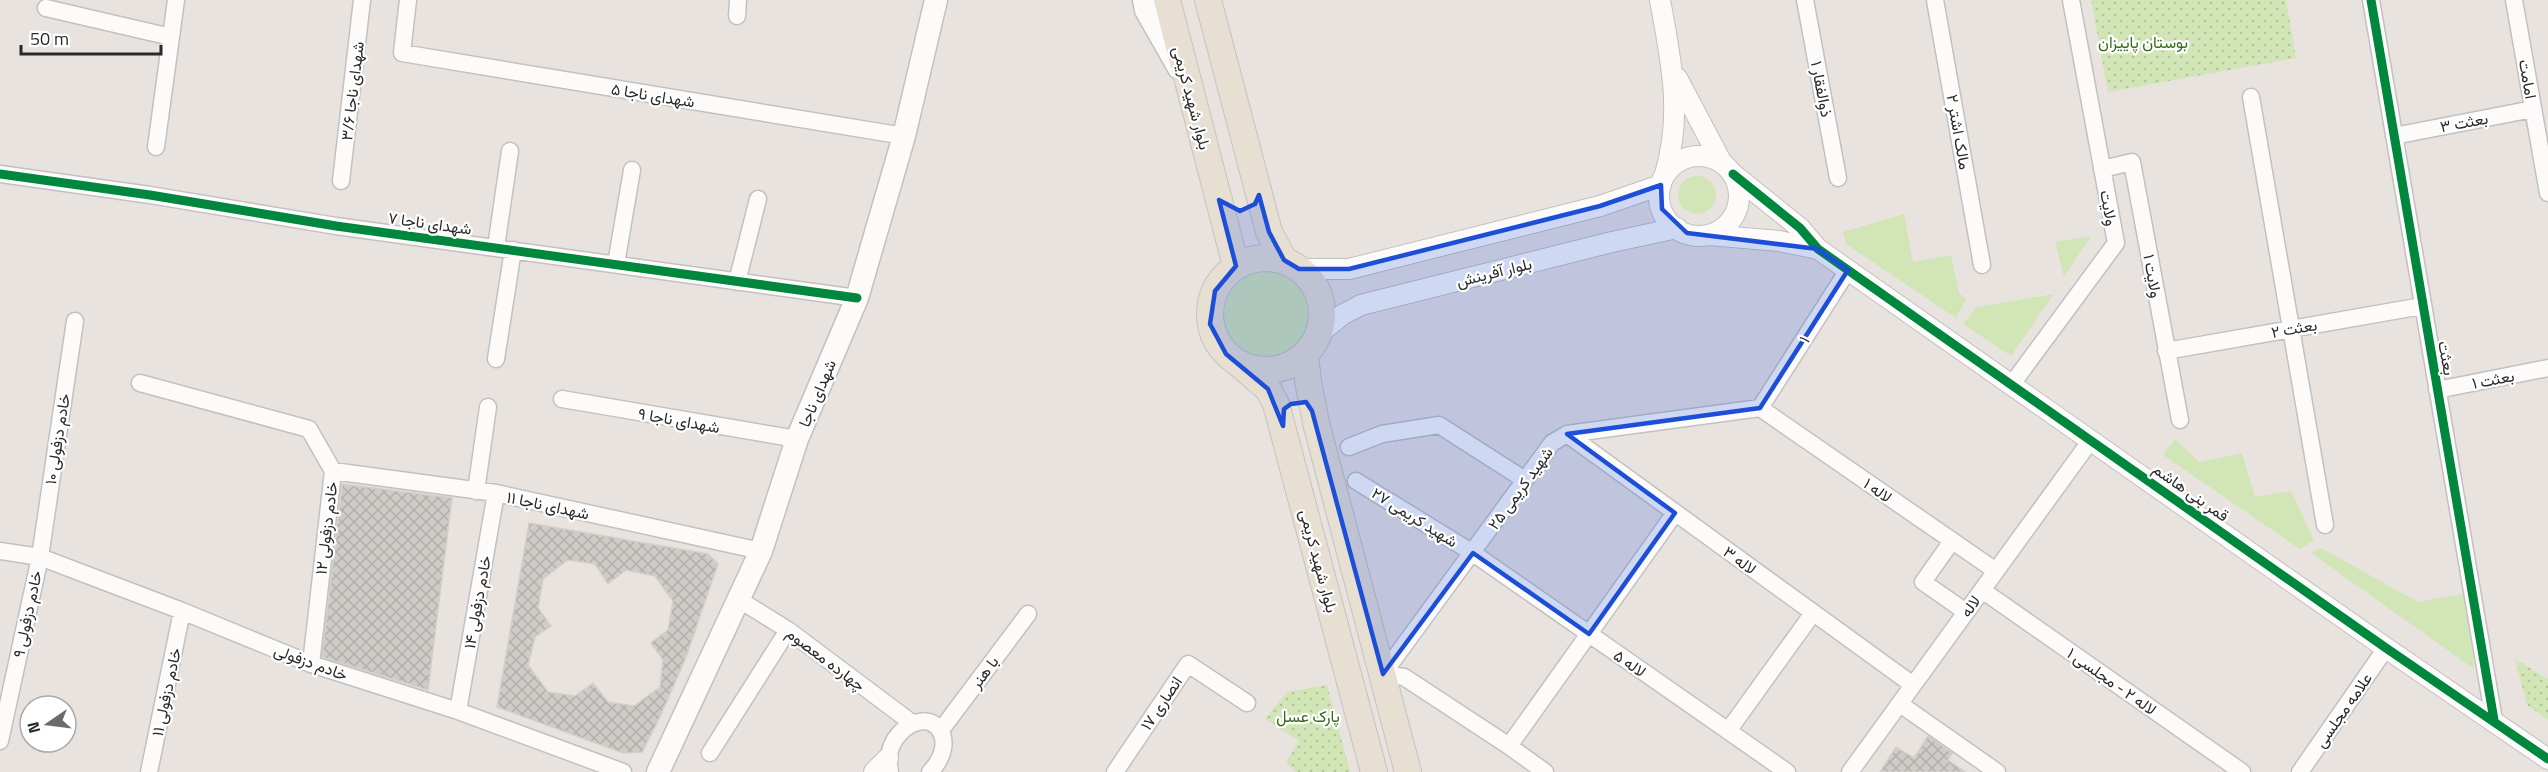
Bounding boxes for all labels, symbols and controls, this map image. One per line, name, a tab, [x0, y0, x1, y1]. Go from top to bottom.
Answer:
scale bar	[21, 18, 160, 56]
text: 50 m	[30, 25, 69, 52]
park label: بوستان پاییزان	[2098, 30, 2188, 54]
street label: شهدای ناجا ۳/۶	[334, 40, 370, 142]
street label: بلوار شهید کریمی	[1167, 44, 1217, 152]
street label: امامت	[2513, 57, 2543, 101]
street label: ذوالفقار ۱	[1805, 59, 1839, 119]
street label: شهدای ناجا ۵	[610, 77, 696, 113]
street label: مالک اشتر ۲	[1941, 92, 1977, 172]
street label: بعثت ۳	[2438, 106, 2490, 138]
street label: ولایت	[2094, 188, 2124, 228]
street label: شهدای ناجا ۷	[387, 205, 473, 241]
street label: بلوار آفرینش	[1454, 251, 1534, 293]
street label: ولایت ۱	[2137, 252, 2169, 300]
street label: بعثت ۲	[2269, 312, 2319, 344]
street label: ۱	[1793, 331, 1815, 347]
street label: بعثت	[2432, 339, 2462, 377]
street label: شهدای ناجا	[792, 356, 842, 430]
street label: بعثت ۱	[2470, 363, 2516, 395]
street label: خادم دزفولی ۱۰	[38, 391, 76, 486]
street label: شهدای ناجا ۹	[636, 401, 722, 439]
street label: شهید کریمی ۲۵	[1482, 441, 1558, 535]
street label: قمر بنی هاشم	[2148, 457, 2234, 527]
street label: لاله ۱	[1859, 472, 1897, 508]
street label: خادم دزفولی ۱۲	[308, 480, 344, 576]
street label: شهید کریمی ۲۷	[1367, 481, 1463, 553]
street label: شهدای ناجا ۱۱	[504, 485, 592, 525]
street label: بلوار شهید کریمی	[1294, 507, 1344, 615]
street label: لاله ۳	[1718, 540, 1762, 580]
street label: خادم دزفولی ۱۴	[457, 553, 497, 651]
street label: خادم دزفولی ۹	[6, 568, 48, 660]
street label: لاله	[1954, 590, 1986, 622]
street label: چهارده معصوم	[781, 621, 871, 697]
street label: خادم دزفولی	[271, 638, 352, 687]
street label: لاله ۲ - مجلسی ۱	[2062, 641, 2162, 721]
street label: لاله ۵	[1609, 643, 1651, 683]
street label: خادم دزفولی ۱۱	[145, 645, 187, 738]
street label: با هنر	[963, 651, 1004, 694]
street label: علامه مجلسی	[2308, 668, 2378, 752]
street label: انصاری ۱۷	[1134, 671, 1188, 735]
north arrow	[18, 694, 78, 754]
park label: پارک عسل	[1276, 704, 1340, 728]
text: N	[20, 719, 46, 736]

